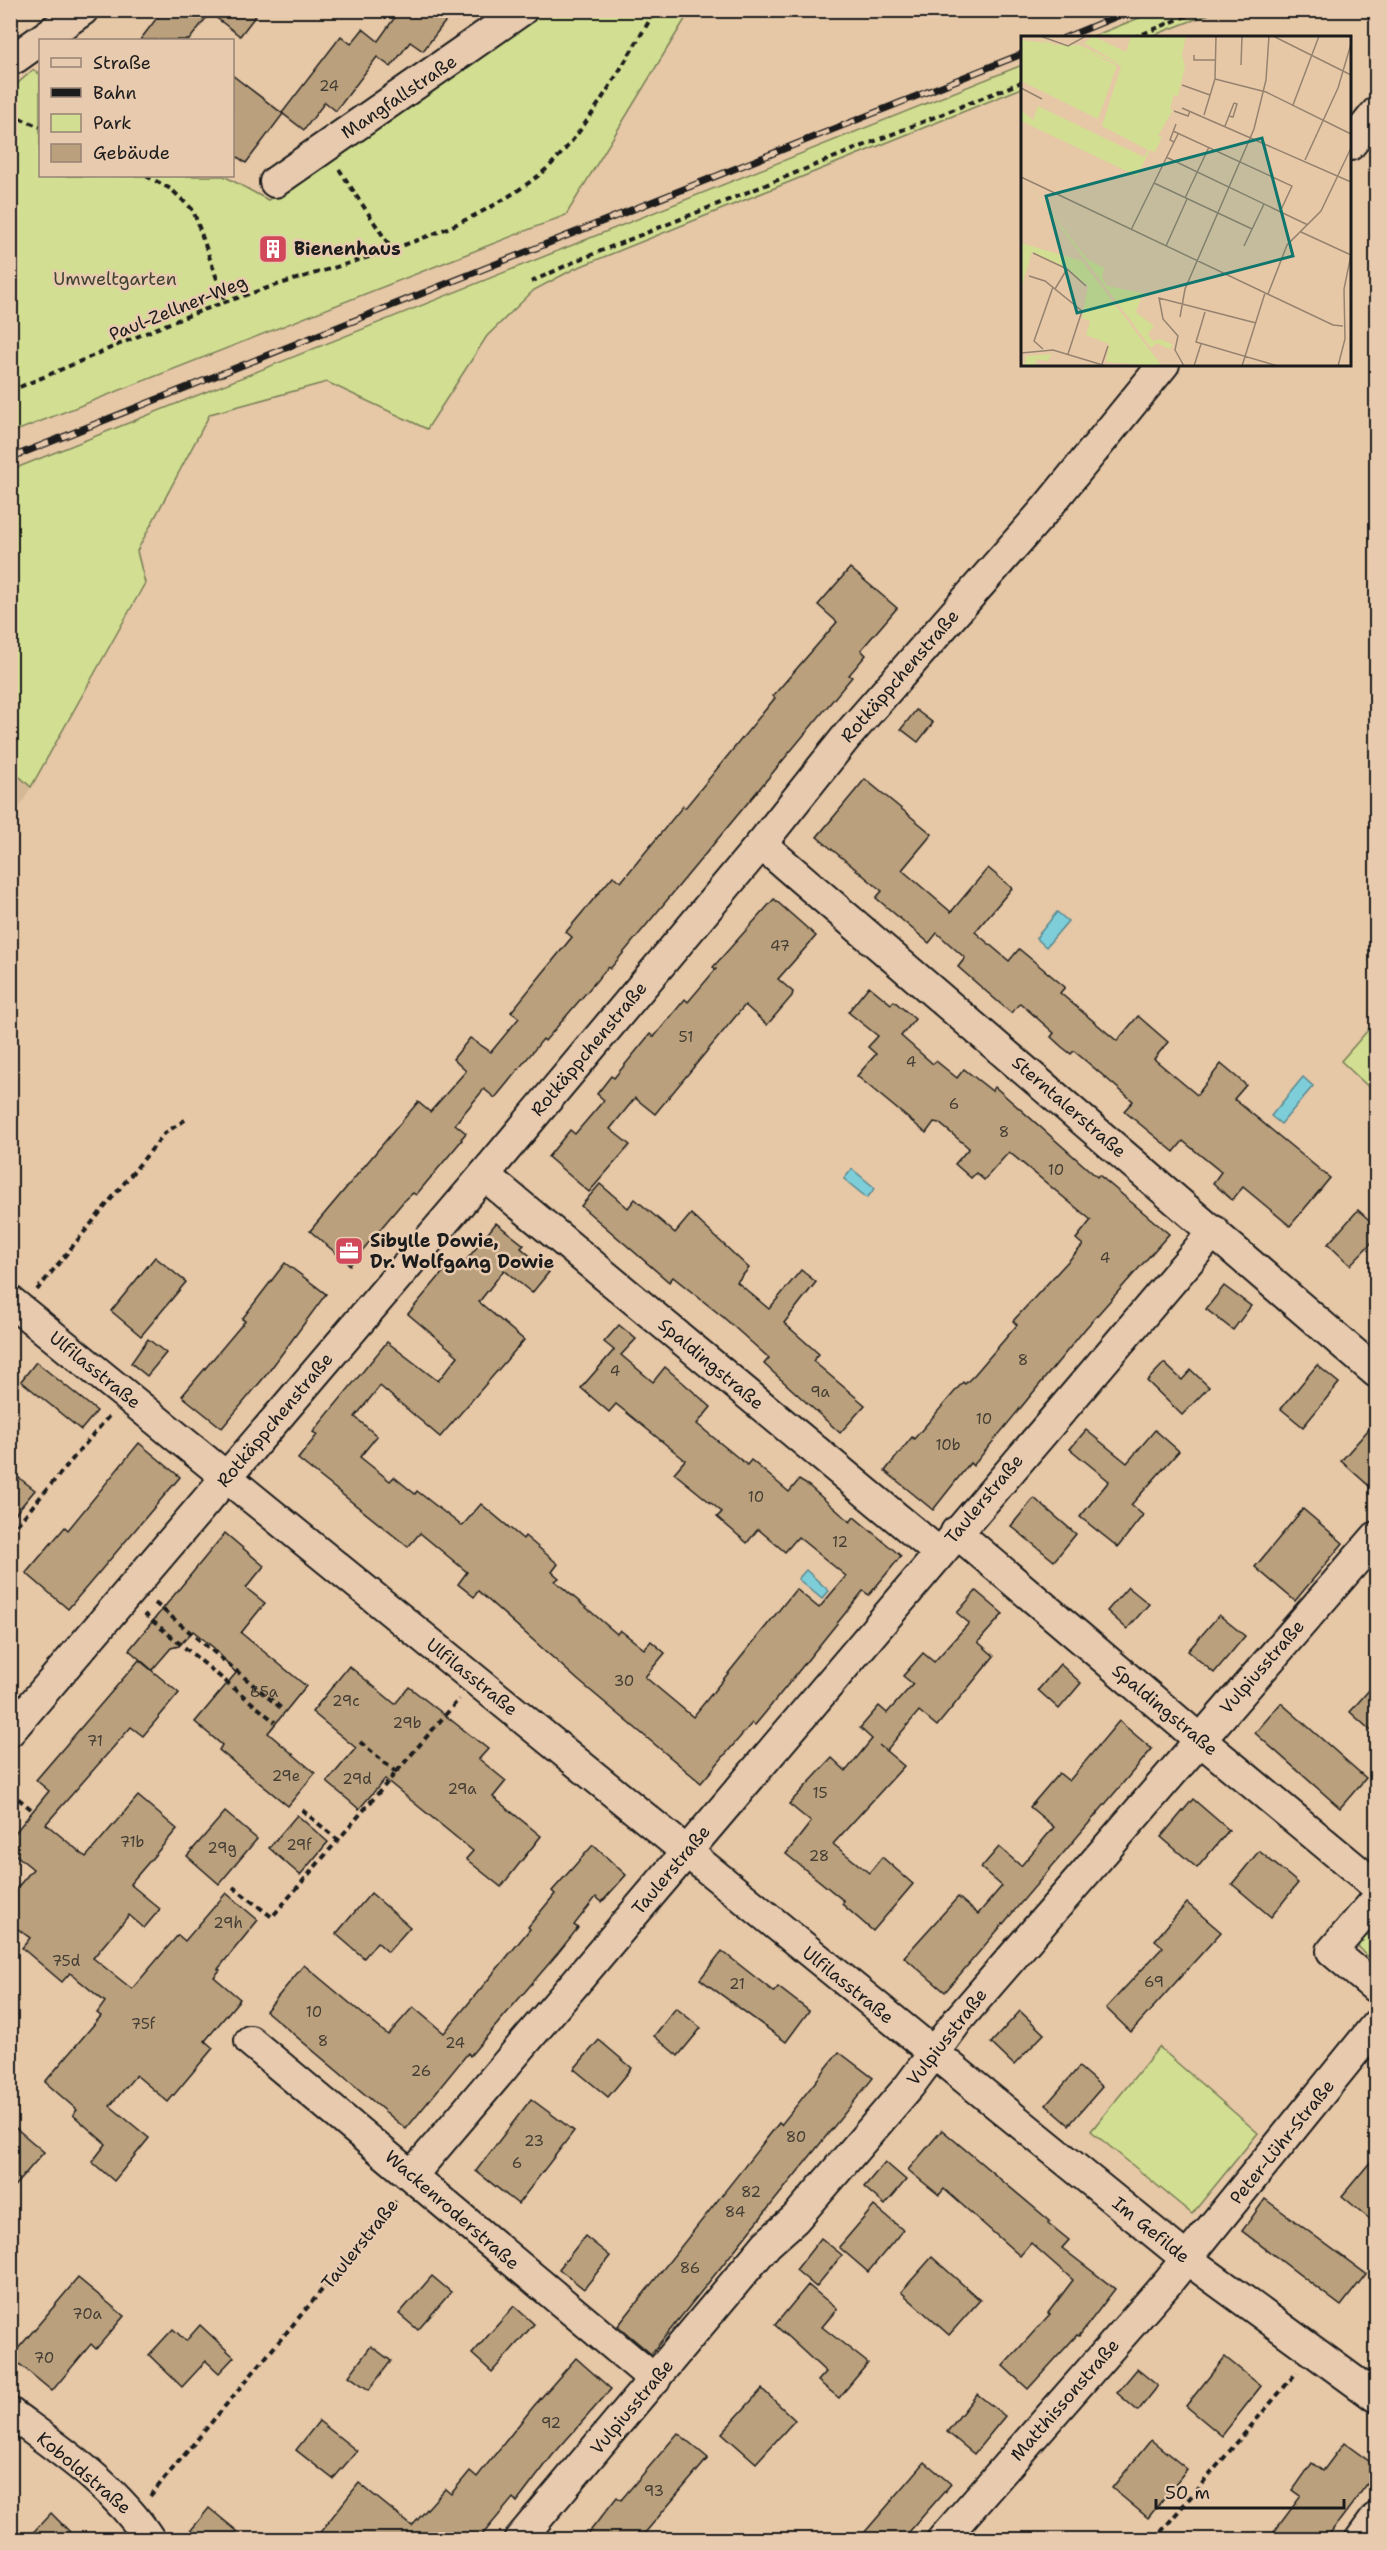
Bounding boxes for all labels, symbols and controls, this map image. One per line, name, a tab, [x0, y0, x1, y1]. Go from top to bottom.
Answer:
inset map	[1021, 36, 1351, 366]
legend	[39, 39, 234, 177]
street label: Mangfallstraße	[337, 49, 461, 145]
text: Straße	[93, 51, 151, 75]
house number: 24	[319, 76, 339, 96]
text: Bahn	[93, 81, 137, 105]
text: Park	[93, 111, 132, 135]
text: Gebäude	[93, 141, 170, 165]
building icon: Bienenhaus	[257, 233, 289, 265]
place label: Bienenhaus	[294, 237, 401, 261]
park label: Umweltgarten	[53, 267, 177, 291]
street label: Paul-Zellner-Weg	[106, 269, 250, 347]
street label: Rotkäppchenstraße	[836, 604, 964, 748]
house number: 47	[770, 936, 790, 956]
street label: Rotkäppchenstraße	[526, 977, 652, 1121]
house number: 51	[679, 1027, 693, 1047]
street label: Sterntalerstraße	[1007, 1051, 1131, 1163]
house number: 4	[906, 1052, 916, 1072]
house number: 6	[949, 1094, 959, 1114]
house number: 8	[999, 1122, 1009, 1142]
house number: 10	[1048, 1160, 1064, 1180]
place label: Sibylle Dowie, Dr. Wolfgang Dowie	[370, 1229, 554, 1274]
office icon: Sibylle Dowie, Dr. Wolfgang Dowie	[333, 1235, 365, 1267]
house number: 4	[1100, 1248, 1110, 1268]
street label: Spaldingstraße	[653, 1313, 769, 1415]
street label: Ulfilasstraße	[44, 1326, 146, 1414]
street label: Rotkäppchenstraße	[212, 1348, 338, 1492]
house number: 8	[1018, 1350, 1028, 1370]
house number: 4	[610, 1361, 620, 1381]
house number: 9a	[810, 1382, 830, 1402]
house number: 10	[976, 1409, 992, 1429]
house number: 10b	[935, 1435, 961, 1455]
street label: Taulerstraße	[939, 1449, 1029, 1549]
house number: 10	[748, 1487, 764, 1507]
house number: 12	[832, 1532, 848, 1552]
street label: Vulpiusstraße	[1214, 1615, 1310, 1719]
street label: Ulfilasstraße	[421, 1633, 523, 1721]
street label: Spaldingstraße	[1107, 1659, 1223, 1761]
house number: 30	[614, 1671, 634, 1691]
house number: 65a	[250, 1682, 279, 1702]
house number: 29c	[332, 1691, 360, 1711]
house number: 29b	[392, 1713, 422, 1733]
house number: 71	[87, 1731, 103, 1751]
house number: 29e	[272, 1766, 300, 1786]
house number: 29d	[342, 1769, 372, 1789]
house number: 29a	[447, 1779, 477, 1799]
house number: 15	[812, 1783, 828, 1803]
street label: Taulerstraße	[626, 1820, 716, 1920]
house number: 71b	[120, 1832, 144, 1852]
house number: 29f	[286, 1835, 312, 1855]
house number: 29g	[207, 1838, 237, 1858]
house number: 28	[809, 1846, 829, 1866]
house number: 29h	[213, 1913, 243, 1933]
street label: Ulfilasstraße	[797, 1941, 899, 2029]
house number: 75d	[52, 1951, 81, 1971]
house number: 69	[1144, 1972, 1164, 1992]
house number: 21	[729, 1974, 745, 1994]
street label: Vulpiusstraße	[901, 1983, 993, 2091]
house number: 10	[306, 2002, 322, 2022]
house number: 75f	[131, 2014, 156, 2034]
house number: 8	[318, 2031, 328, 2051]
house number: 24	[445, 2033, 465, 2053]
house number: 26	[411, 2061, 431, 2081]
street label: Peter-Lühr-Straße	[1224, 2075, 1340, 2209]
house number: 80	[786, 2127, 806, 2147]
house number: 23	[524, 2131, 544, 2151]
street label: Wackenroderstraße	[380, 2145, 524, 2275]
house number: 6	[512, 2153, 522, 2173]
house number: 82	[741, 2182, 761, 2202]
street label: Im Gefilde	[1107, 2191, 1195, 2269]
street label: Taulerstraße	[316, 2194, 404, 2294]
house number: 84	[725, 2202, 745, 2222]
house number: 86	[680, 2258, 700, 2278]
house number: 70a	[72, 2304, 102, 2324]
street label: Matthissonstraße	[1005, 2334, 1125, 2466]
house number: 70	[34, 2348, 54, 2368]
street label: Vulpiusstraße	[585, 2354, 679, 2460]
house number: 92	[541, 2413, 561, 2433]
street label: Koboldstraße	[32, 2426, 136, 2520]
scale bar	[1156, 2472, 1344, 2510]
house number: 93	[644, 2481, 664, 2501]
text: 50 m	[1165, 2481, 1210, 2505]

